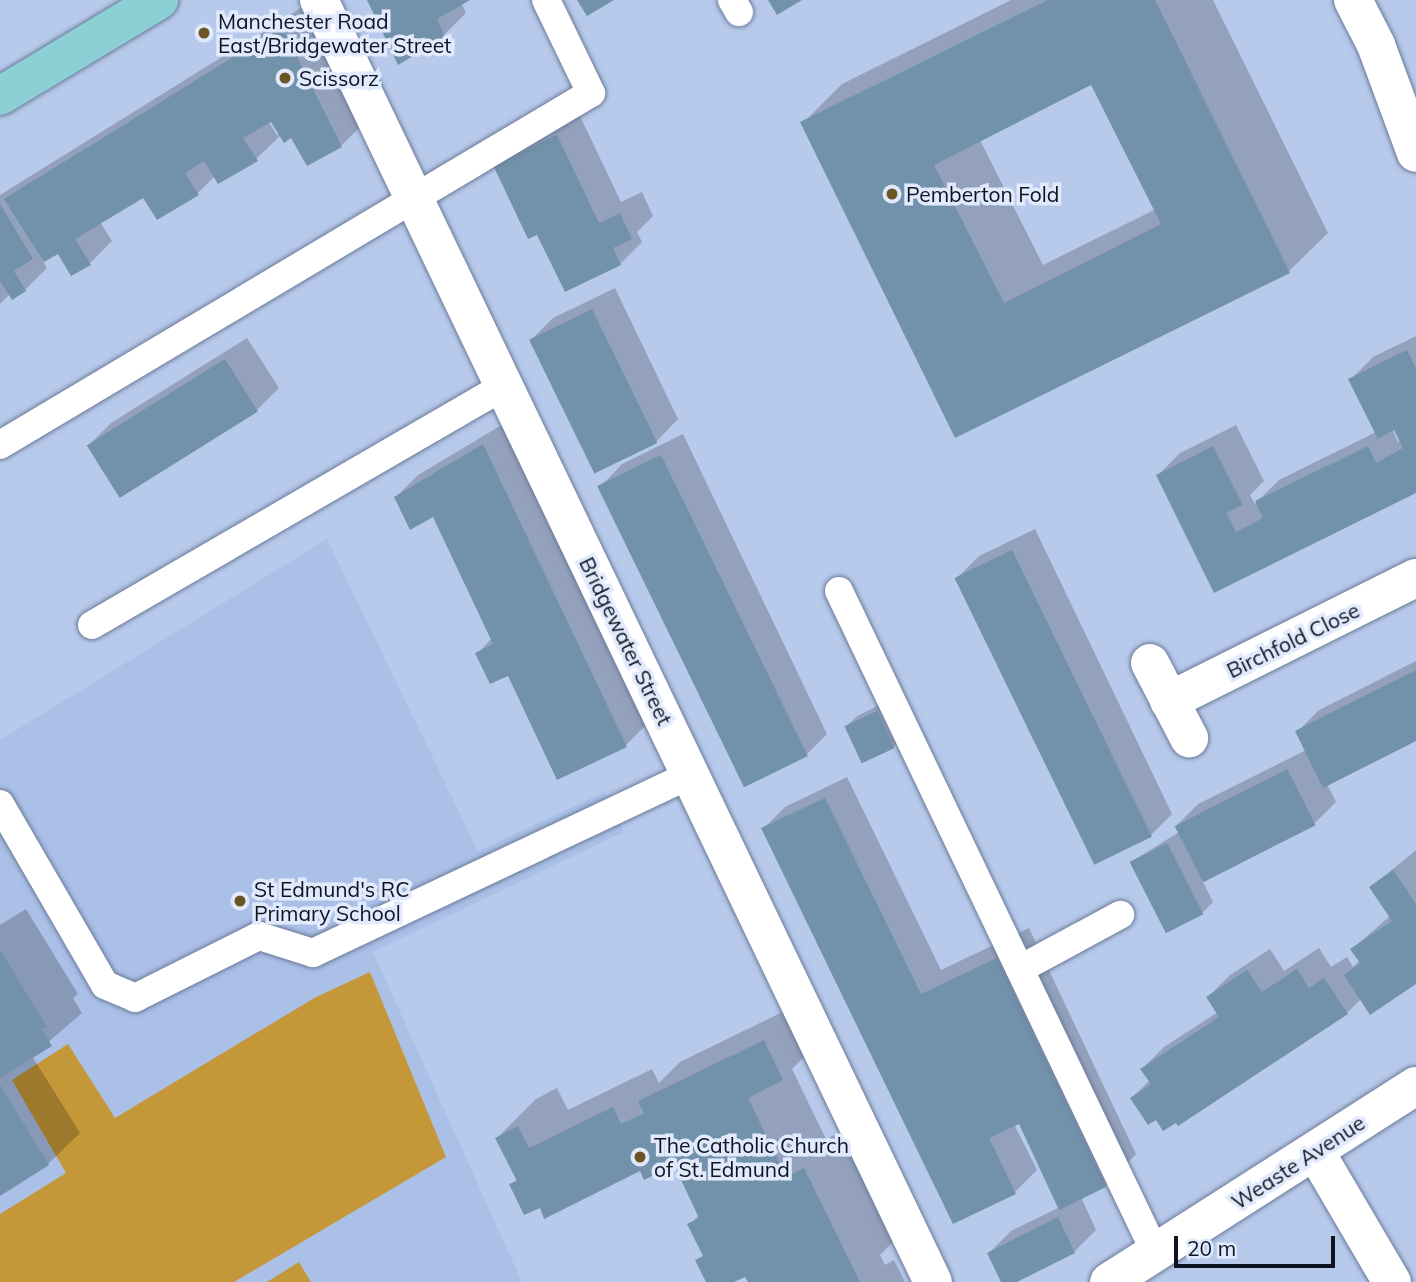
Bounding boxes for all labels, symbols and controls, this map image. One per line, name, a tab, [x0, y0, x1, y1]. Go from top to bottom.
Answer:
place label: Manchester Road East/Bridgewater Street	[218, 8, 451, 58]
marker: Manchester Road East/Bridgewater Street	[196, 25, 212, 41]
place label: Scissorz	[299, 65, 379, 91]
marker: Scissorz	[277, 70, 293, 86]
place label: Pemberton Fold	[906, 181, 1059, 207]
marker: Pemberton Fold	[884, 186, 900, 202]
street label: Bridgewater Street	[574, 553, 678, 729]
street label: Birchfold Close	[1223, 597, 1363, 683]
place label: St Edmund's RC Primary School	[254, 876, 410, 926]
marker: St Edmund's RC Primary School	[232, 893, 248, 909]
street label: Weaste Avenue	[1227, 1110, 1369, 1214]
place label: The Catholic Church of St. Edmund	[654, 1132, 849, 1182]
marker: The Catholic Church of St. Edmund	[632, 1149, 648, 1165]
scale bar	[1178, 1222, 1339, 1266]
text: 20 m	[1187, 1235, 1236, 1261]

